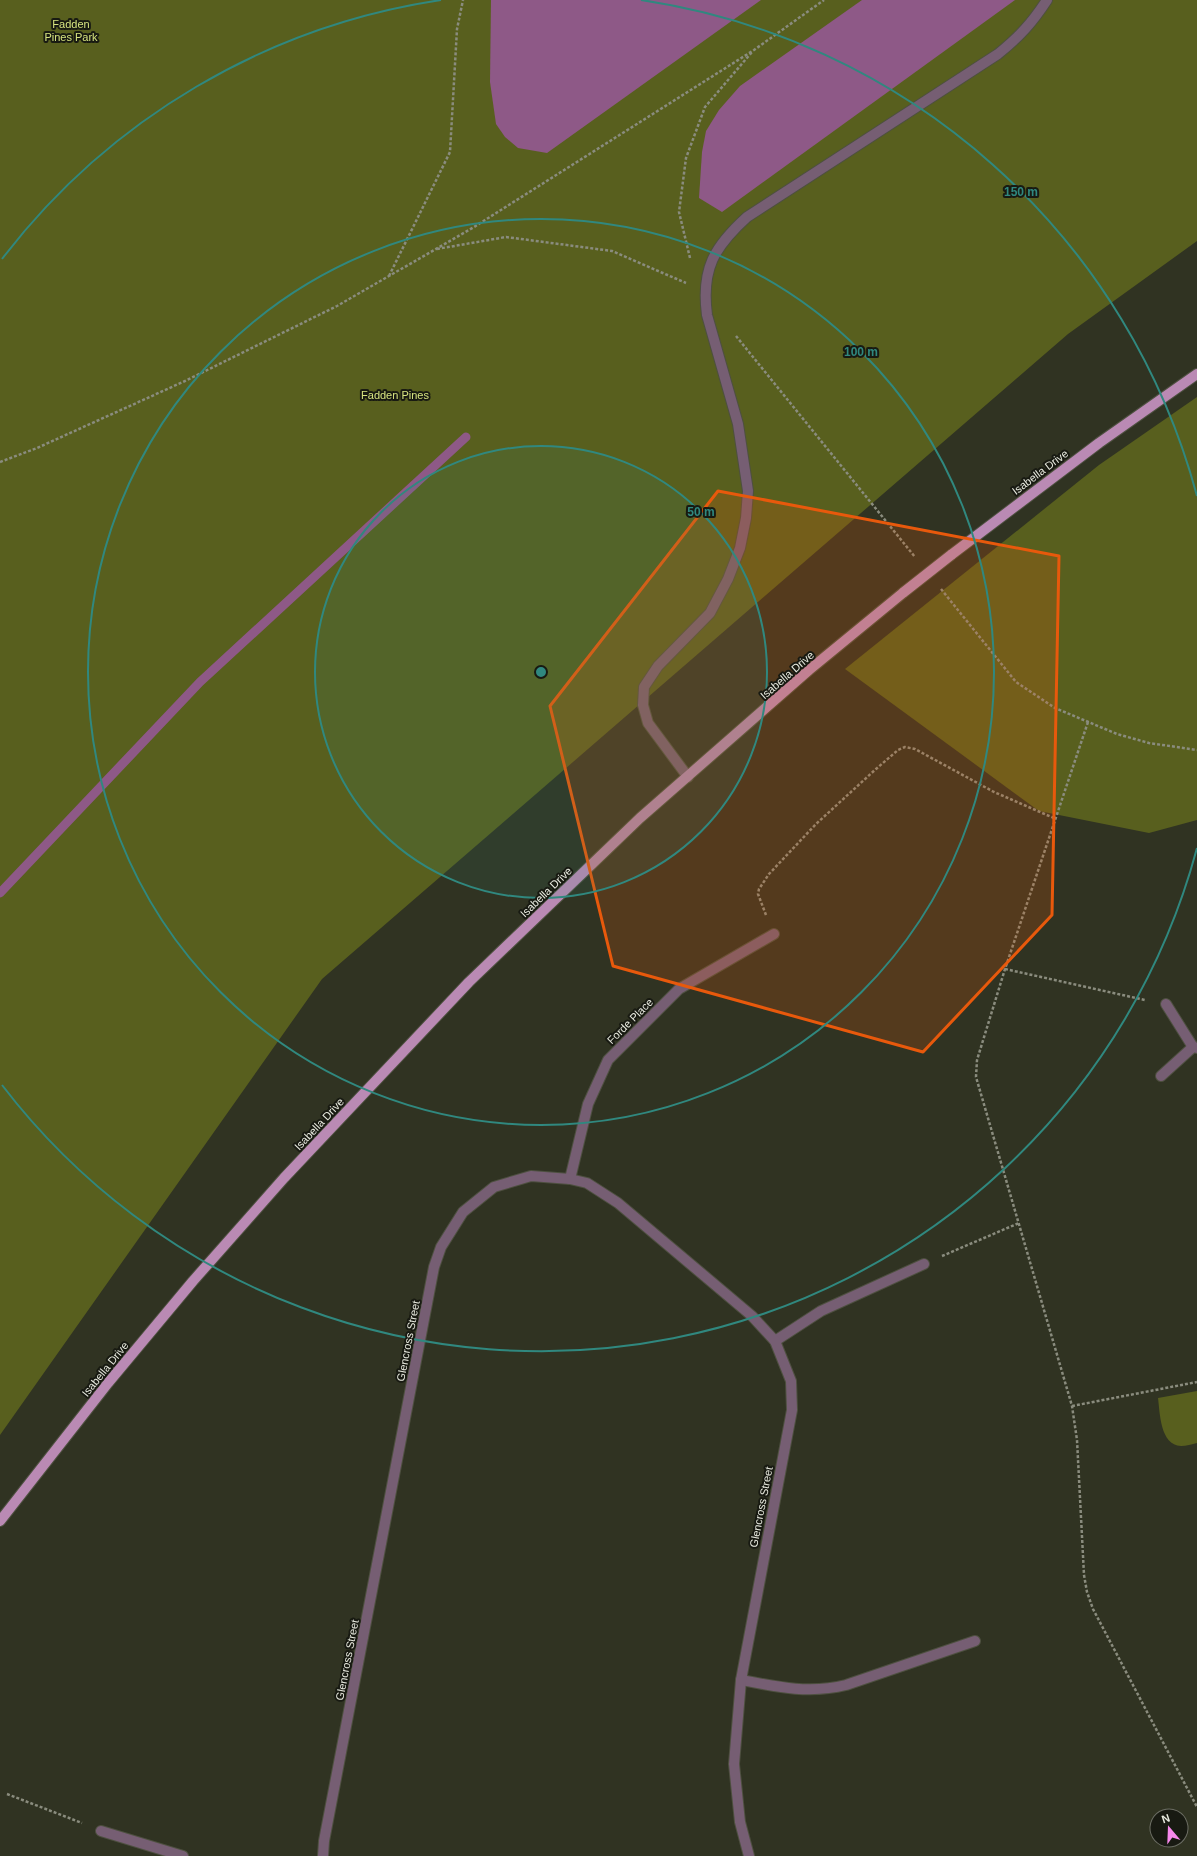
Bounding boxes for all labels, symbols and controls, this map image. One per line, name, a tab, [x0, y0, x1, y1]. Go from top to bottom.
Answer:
park label: Fadden Pines Park	[44, 18, 98, 43]
text: 150 m	[1004, 185, 1038, 199]
text: 100 m	[844, 345, 878, 359]
park label: Fadden Pines	[361, 389, 429, 401]
street label: Isabella Drive	[1010, 447, 1070, 497]
text: 50 m	[687, 505, 715, 519]
street label: Isabella Drive	[758, 649, 816, 701]
centre of rings	[534, 665, 548, 679]
street label: Isabella Drive	[518, 865, 574, 919]
street label: Forde Place	[605, 996, 655, 1046]
street label: Isabella Drive	[292, 1096, 346, 1152]
street label: Glencross Street	[394, 1300, 422, 1382]
street label: Isabella Drive	[79, 1339, 131, 1399]
street label: Glencross Street	[747, 1466, 775, 1548]
street label: Glencross Street	[333, 1619, 361, 1701]
north arrow	[1149, 1808, 1189, 1848]
text: N	[1160, 1812, 1172, 1826]

